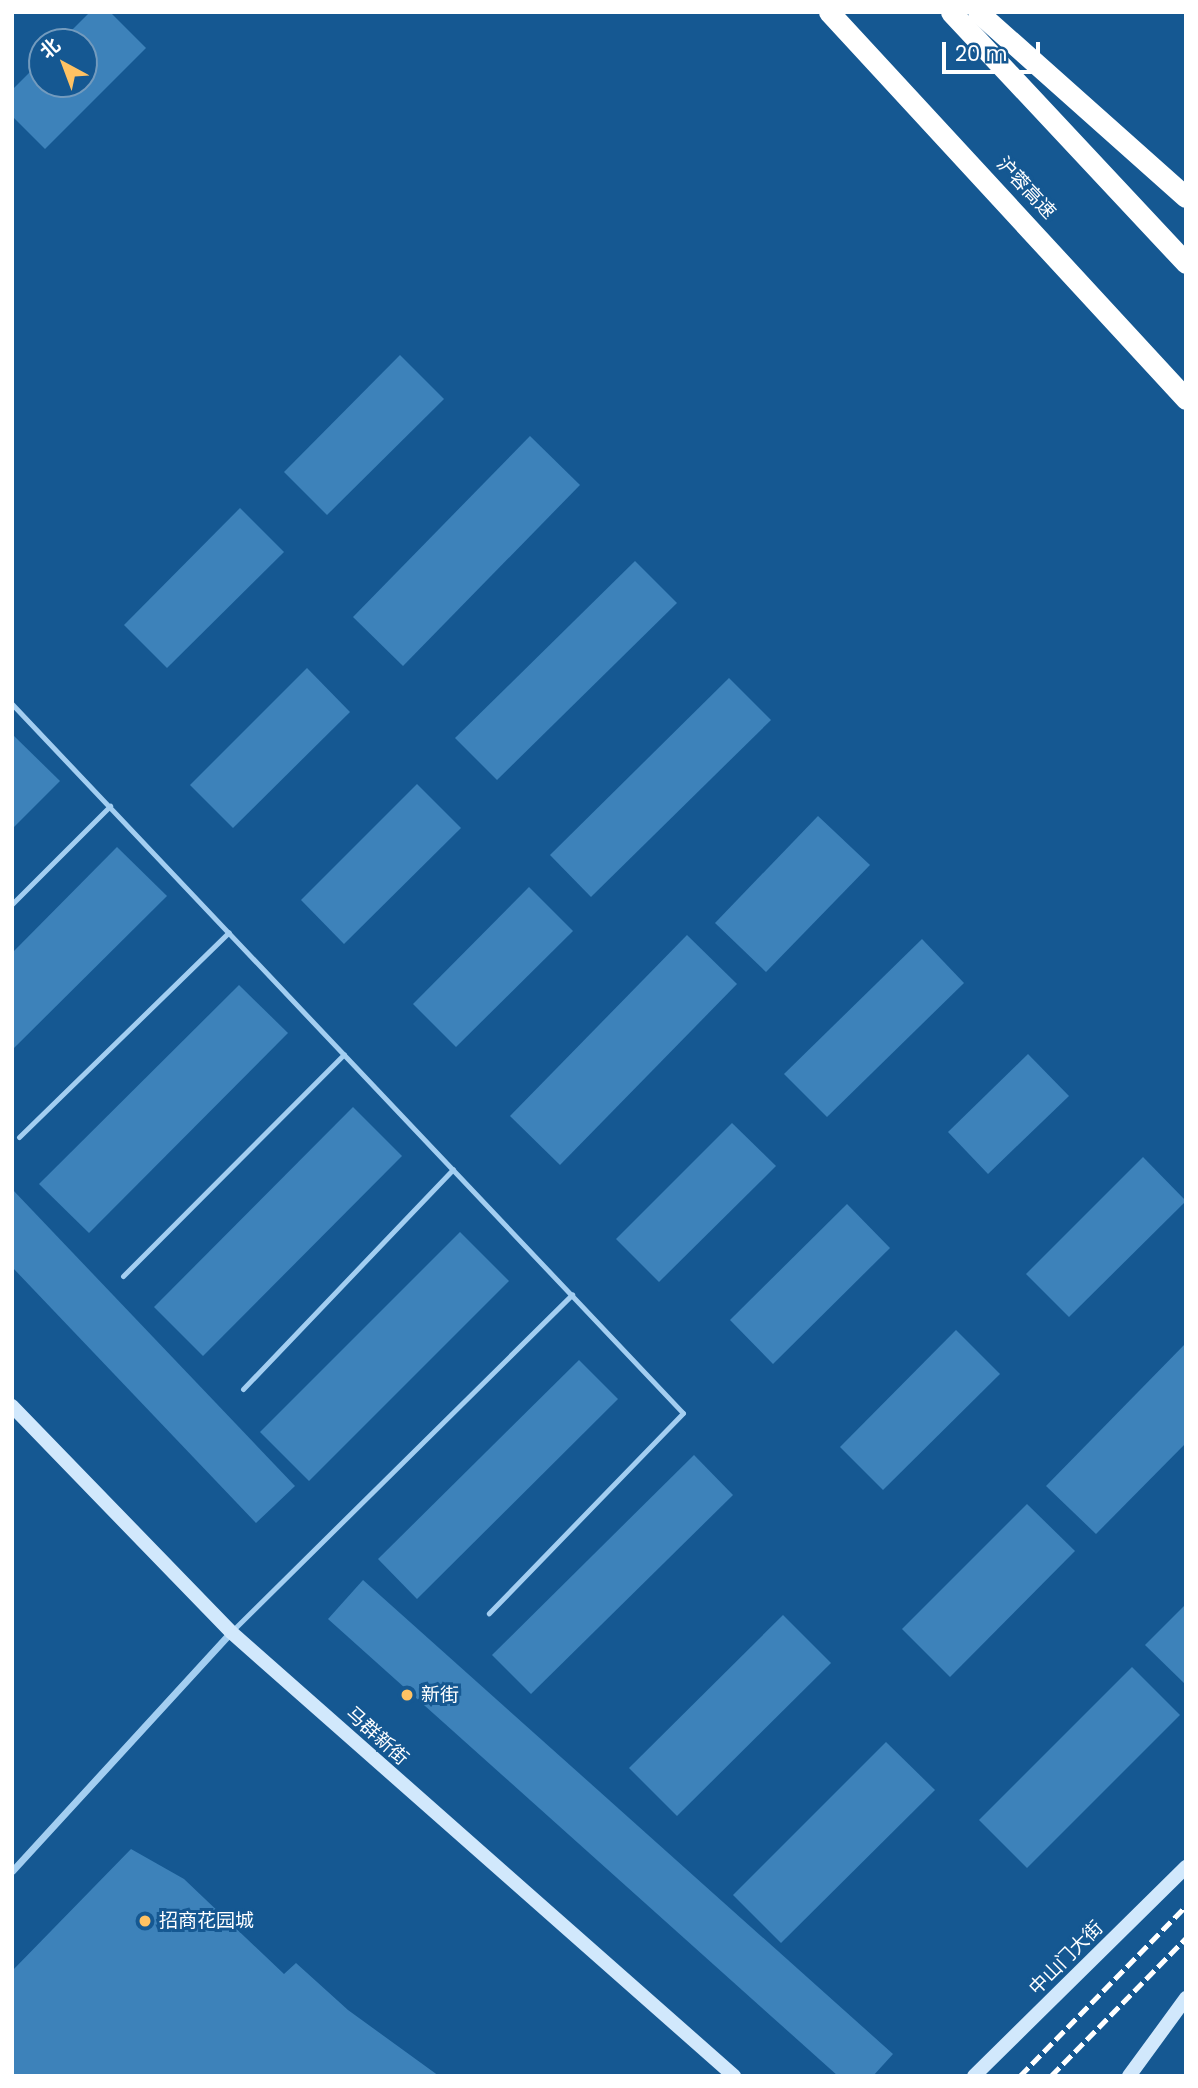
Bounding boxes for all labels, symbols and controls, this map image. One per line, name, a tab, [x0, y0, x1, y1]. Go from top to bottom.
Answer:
north arrow	[28, 28, 98, 98]
scale bar	[946, 28, 1044, 72]
text: 北	[34, 32, 66, 65]
text: 20 m	[955, 39, 1008, 68]
street label: 沪蓉高速	[992, 152, 1060, 224]
place label: 新街	[421, 1684, 459, 1706]
marker: 新街	[399, 1687, 415, 1703]
street label: 马群新街	[341, 1702, 413, 1770]
place label: 招商花园城	[159, 1910, 254, 1932]
marker: 招商花园城	[137, 1913, 153, 1929]
street label: 中山门大街	[1024, 1916, 1108, 2000]

